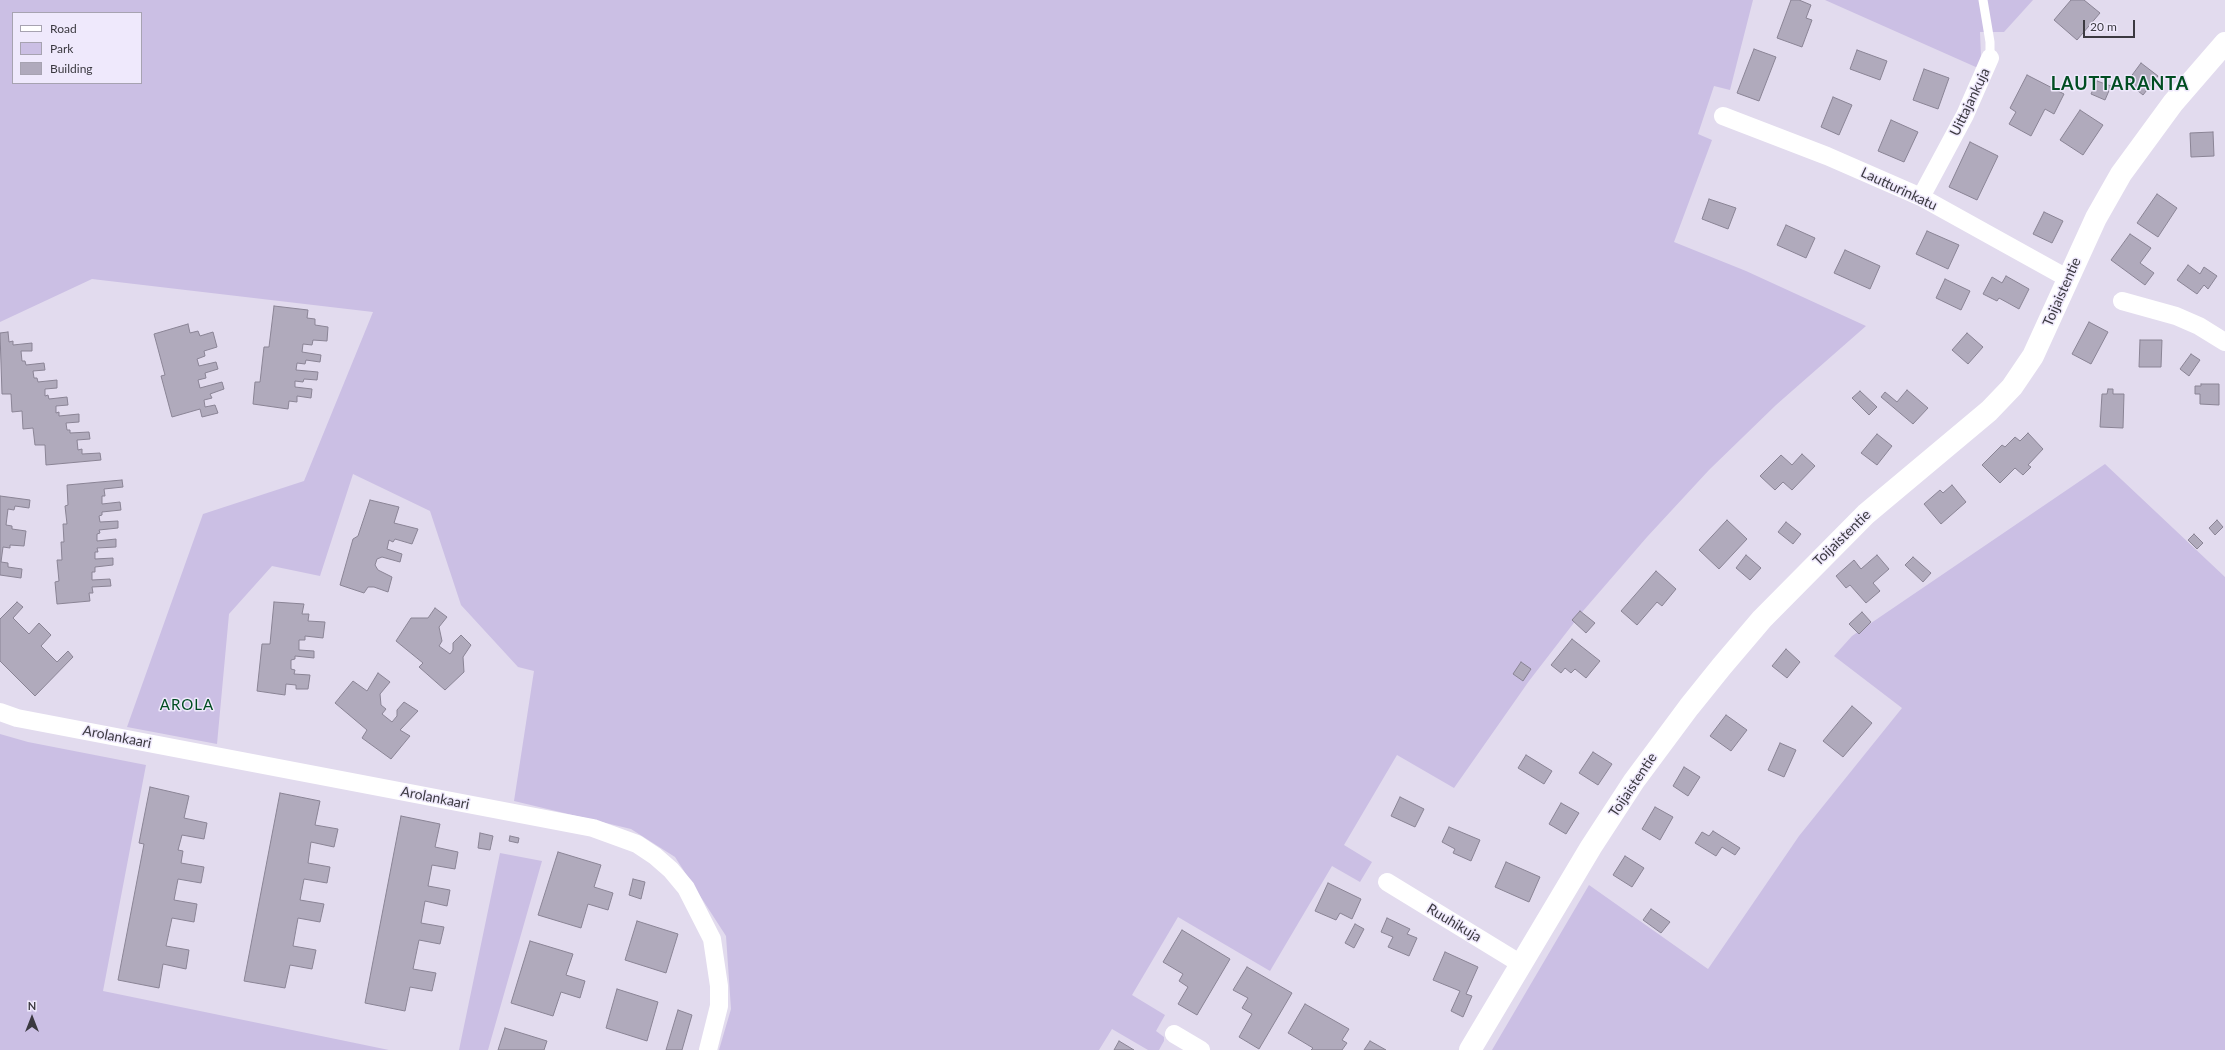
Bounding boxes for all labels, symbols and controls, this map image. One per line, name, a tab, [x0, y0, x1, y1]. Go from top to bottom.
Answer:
legend	[12, 12, 142, 84]
scale bar	[2085, 12, 2137, 38]
text: 20 m	[2090, 19, 2117, 34]
text: Road	[50, 21, 77, 36]
text: Park	[50, 41, 73, 56]
text: Building	[50, 61, 93, 76]
street label: Uittajankuja	[1946, 65, 1994, 139]
district label: LAUTTARANTA	[2051, 73, 2189, 95]
street label: Lautturinkatu	[1858, 164, 1940, 214]
street label: Toijaistentie	[2039, 255, 2085, 329]
street label: Toijaistentie	[1810, 506, 1874, 570]
district label: AROLA	[160, 696, 214, 714]
street label: Arolankaari	[81, 722, 153, 752]
street label: Toijaistentie	[1605, 750, 1661, 820]
street label: Arolankaari	[399, 783, 471, 813]
street label: Ruuhikuja	[1424, 900, 1484, 946]
north arrow	[12, 998, 52, 1038]
text: N	[28, 999, 36, 1012]

